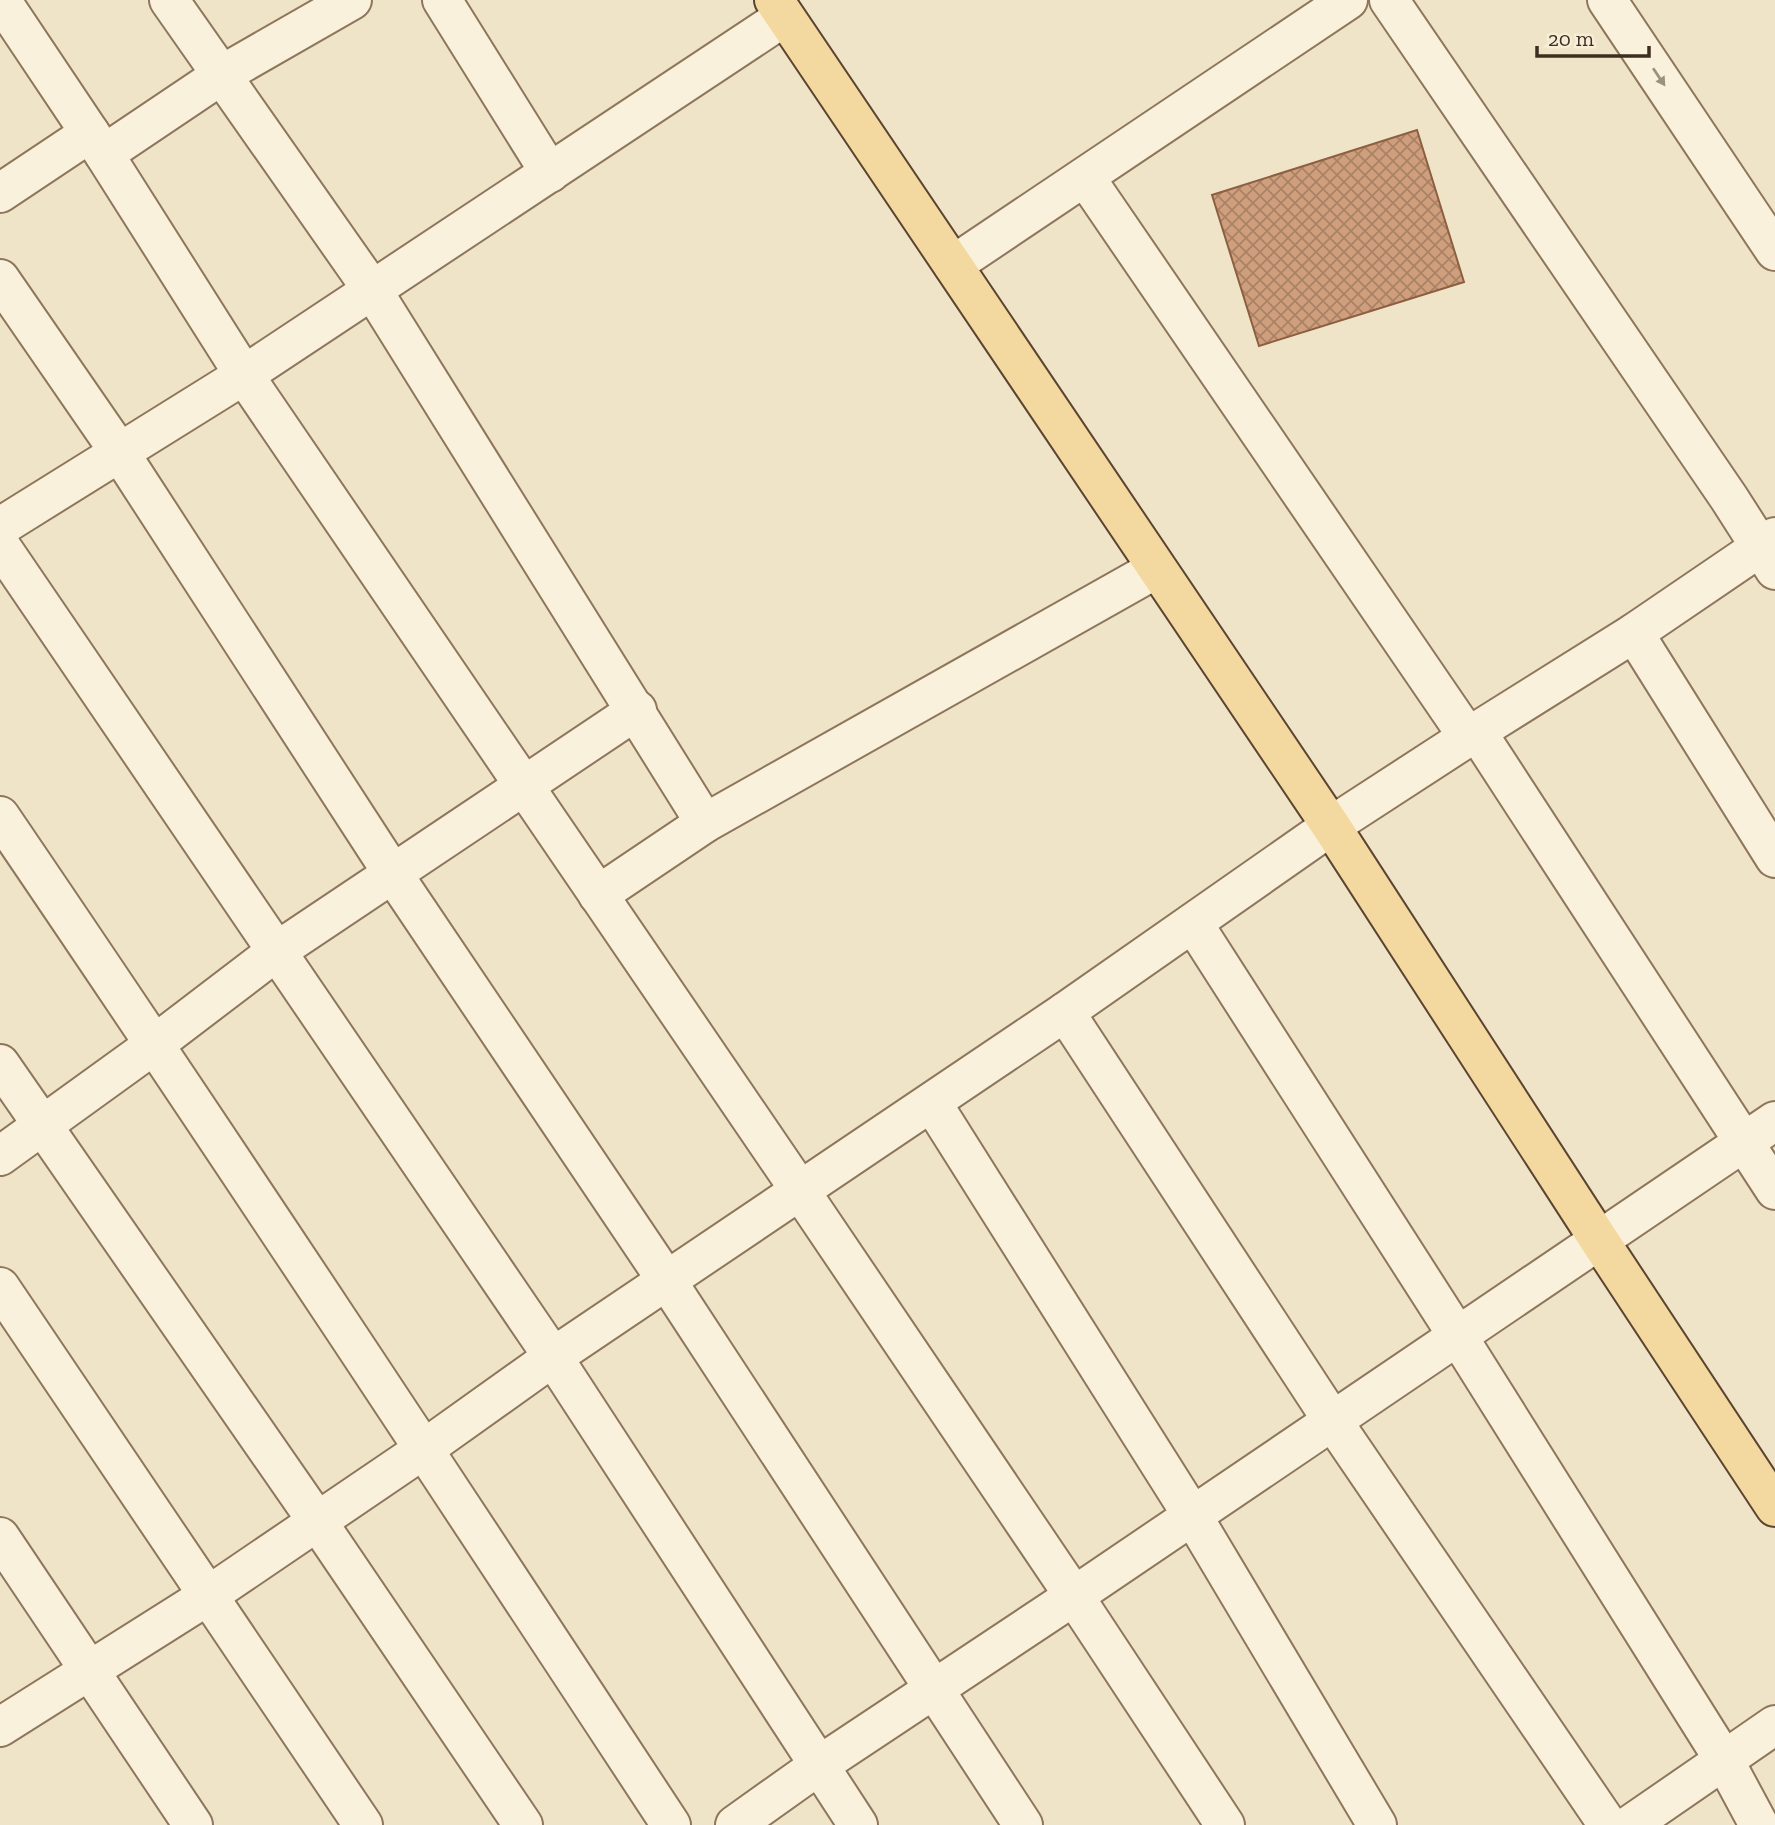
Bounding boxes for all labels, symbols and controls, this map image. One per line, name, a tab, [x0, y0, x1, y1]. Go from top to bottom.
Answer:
scale bar	[1537, 14, 1649, 58]
text: 20 m	[1548, 26, 1594, 51]
one-way arrow	[1652, 68, 1666, 86]

